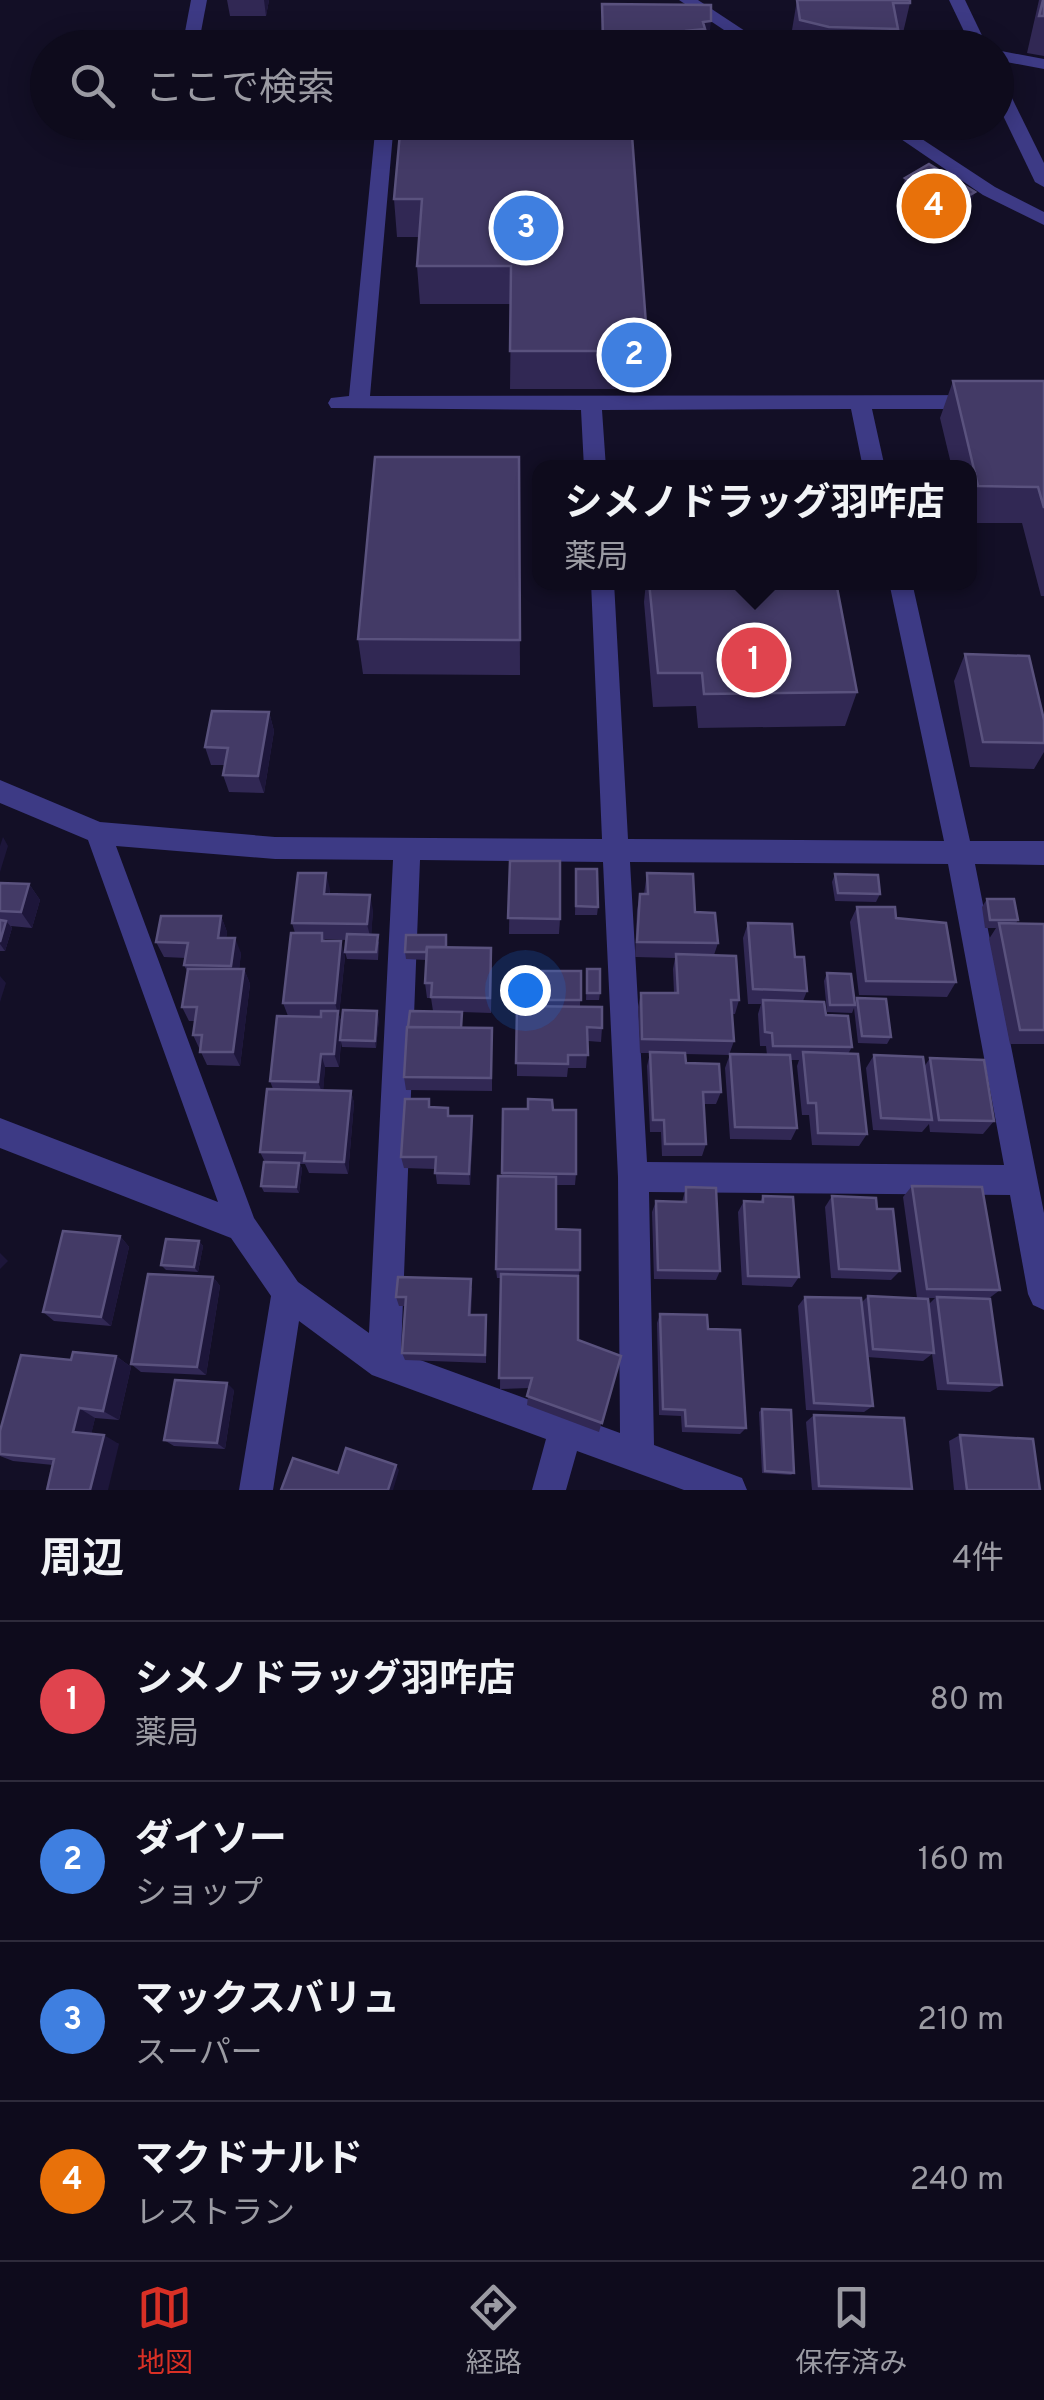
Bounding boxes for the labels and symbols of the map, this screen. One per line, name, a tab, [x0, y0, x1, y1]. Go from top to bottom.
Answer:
pin: 4	[902, 168, 966, 244]
pin: 3	[494, 190, 558, 266]
pin: 2	[602, 318, 666, 392]
pin: 1	[722, 622, 786, 698]
your location	[500, 965, 551, 1016]

